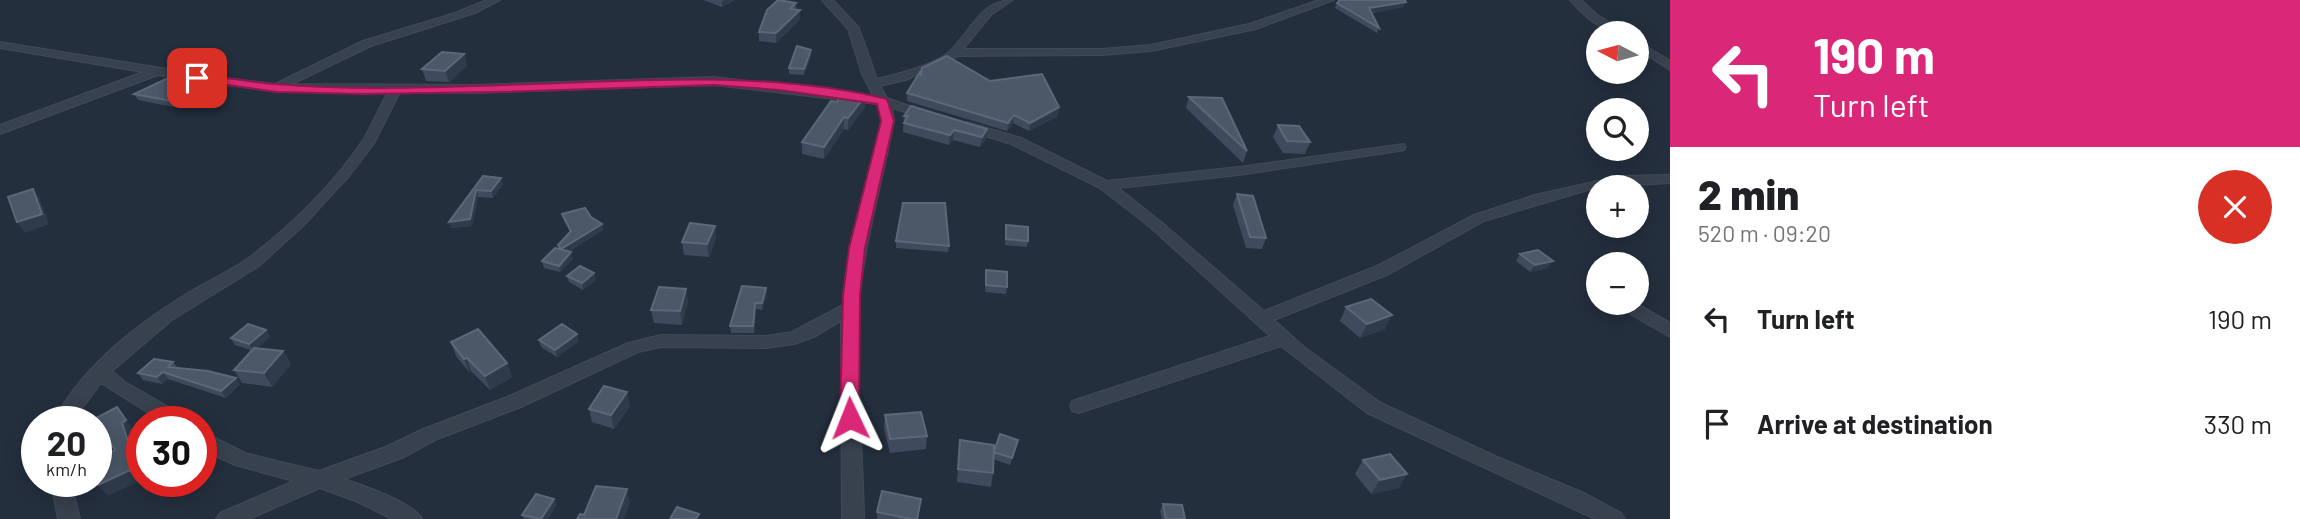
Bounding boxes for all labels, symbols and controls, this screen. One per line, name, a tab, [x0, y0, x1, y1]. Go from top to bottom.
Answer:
north arrow	[1586, 21, 1648, 84]
map controls	[1586, 21, 1649, 315]
text: 190 m	[1813, 25, 1935, 84]
icon: left	[1698, 28, 1789, 119]
pin	[167, 48, 227, 108]
icon: arrive	[178, 59, 216, 97]
text: Turn left	[1813, 85, 1930, 123]
button: search	[1586, 98, 1649, 161]
text: 2 min	[1698, 168, 1799, 218]
button: close	[2198, 170, 2272, 244]
button: +	[1586, 175, 1649, 238]
text: 520 m · 09:20	[1698, 219, 1831, 247]
button: −	[1586, 252, 1649, 315]
icon: left	[1698, 300, 1736, 338]
text: Turn left	[1757, 303, 1855, 334]
text: 190 m	[2208, 303, 2272, 334]
position arrow	[813, 381, 887, 455]
icon: arrive	[1698, 405, 1736, 443]
speed limit sign: 30	[126, 406, 217, 497]
text: Arrive at destination	[1757, 408, 1993, 439]
text: 330 m	[2204, 408, 2272, 439]
text: 20	[47, 421, 86, 463]
text: km/h	[46, 458, 87, 480]

